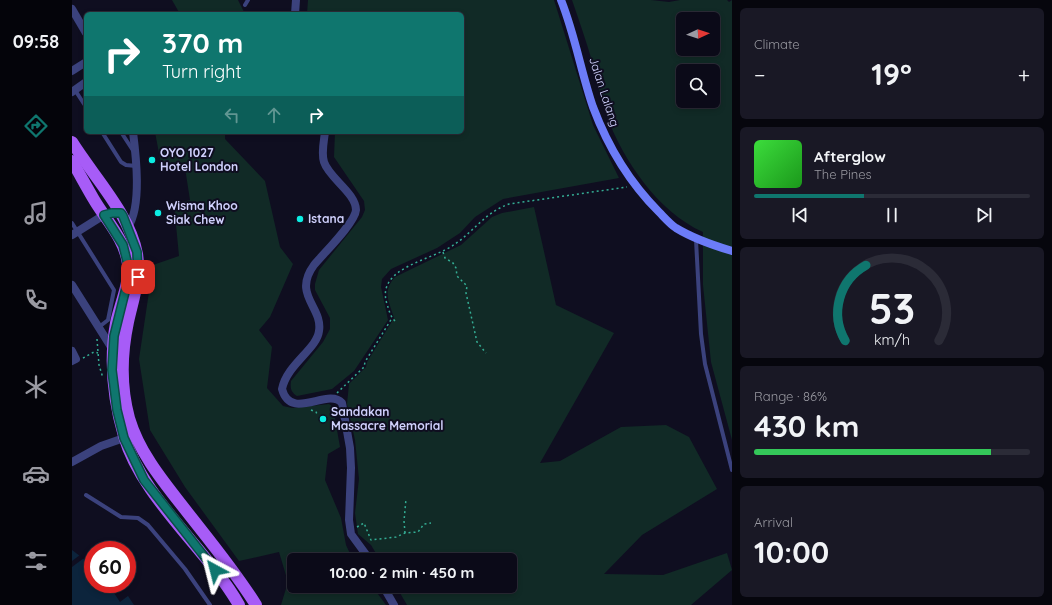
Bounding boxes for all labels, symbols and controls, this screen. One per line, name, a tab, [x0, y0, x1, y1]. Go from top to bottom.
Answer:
north arrow	[676, 12, 720, 56]
map controls	[676, 12, 720, 108]
text: 370 m	[162, 25, 243, 60]
icon: right	[96, 28, 148, 80]
text: 09:58	[13, 30, 59, 53]
text: Climate	[754, 36, 800, 52]
street label: Jalan Lalang	[586, 55, 623, 129]
text: 19°	[871, 55, 912, 93]
text: Turn right	[162, 60, 242, 83]
text: −	[754, 61, 765, 89]
text: +	[1018, 61, 1030, 89]
button: search	[676, 64, 720, 108]
icon: left	[221, 104, 243, 126]
icon: ahead	[263, 104, 285, 126]
icon: right	[305, 104, 327, 126]
icon: directions	[22, 112, 50, 140]
place label: OYO 1027 Hotel London	[160, 145, 238, 174]
text: Afterglow	[814, 147, 886, 166]
marker: OYO 1027 Hotel London	[147, 155, 157, 165]
text: The Pines	[814, 166, 872, 182]
place label: Wisma Khoo Siak Chew	[166, 198, 238, 227]
icon: music	[22, 199, 50, 227]
icon: previous	[789, 204, 811, 226]
icon: pause	[881, 204, 903, 226]
icon: next	[973, 204, 995, 226]
marker: Wisma Khoo Siak Chew	[153, 208, 163, 218]
place label: Istana	[308, 211, 344, 226]
marker: Istana	[295, 214, 305, 224]
pin	[121, 260, 155, 294]
icon: arrive	[127, 266, 149, 288]
text: 53	[869, 281, 915, 333]
icon: phone	[22, 286, 50, 314]
text: km/h	[874, 330, 910, 348]
icon: climate	[22, 373, 50, 401]
text: Range · 86%	[754, 388, 827, 404]
place label: Sandakan Massacre Memorial	[331, 404, 443, 433]
text: 430 km	[754, 407, 859, 445]
marker: Sandakan Massacre Memorial	[318, 414, 328, 424]
icon: car	[22, 460, 50, 488]
text: Arrival	[754, 514, 793, 530]
text: 10:00	[754, 533, 829, 571]
speed limit sign: 60	[84, 541, 136, 593]
icon: filters	[22, 547, 50, 575]
position arrow	[194, 549, 236, 591]
text: 10:00 · 2 min · 450 m	[330, 563, 474, 582]

